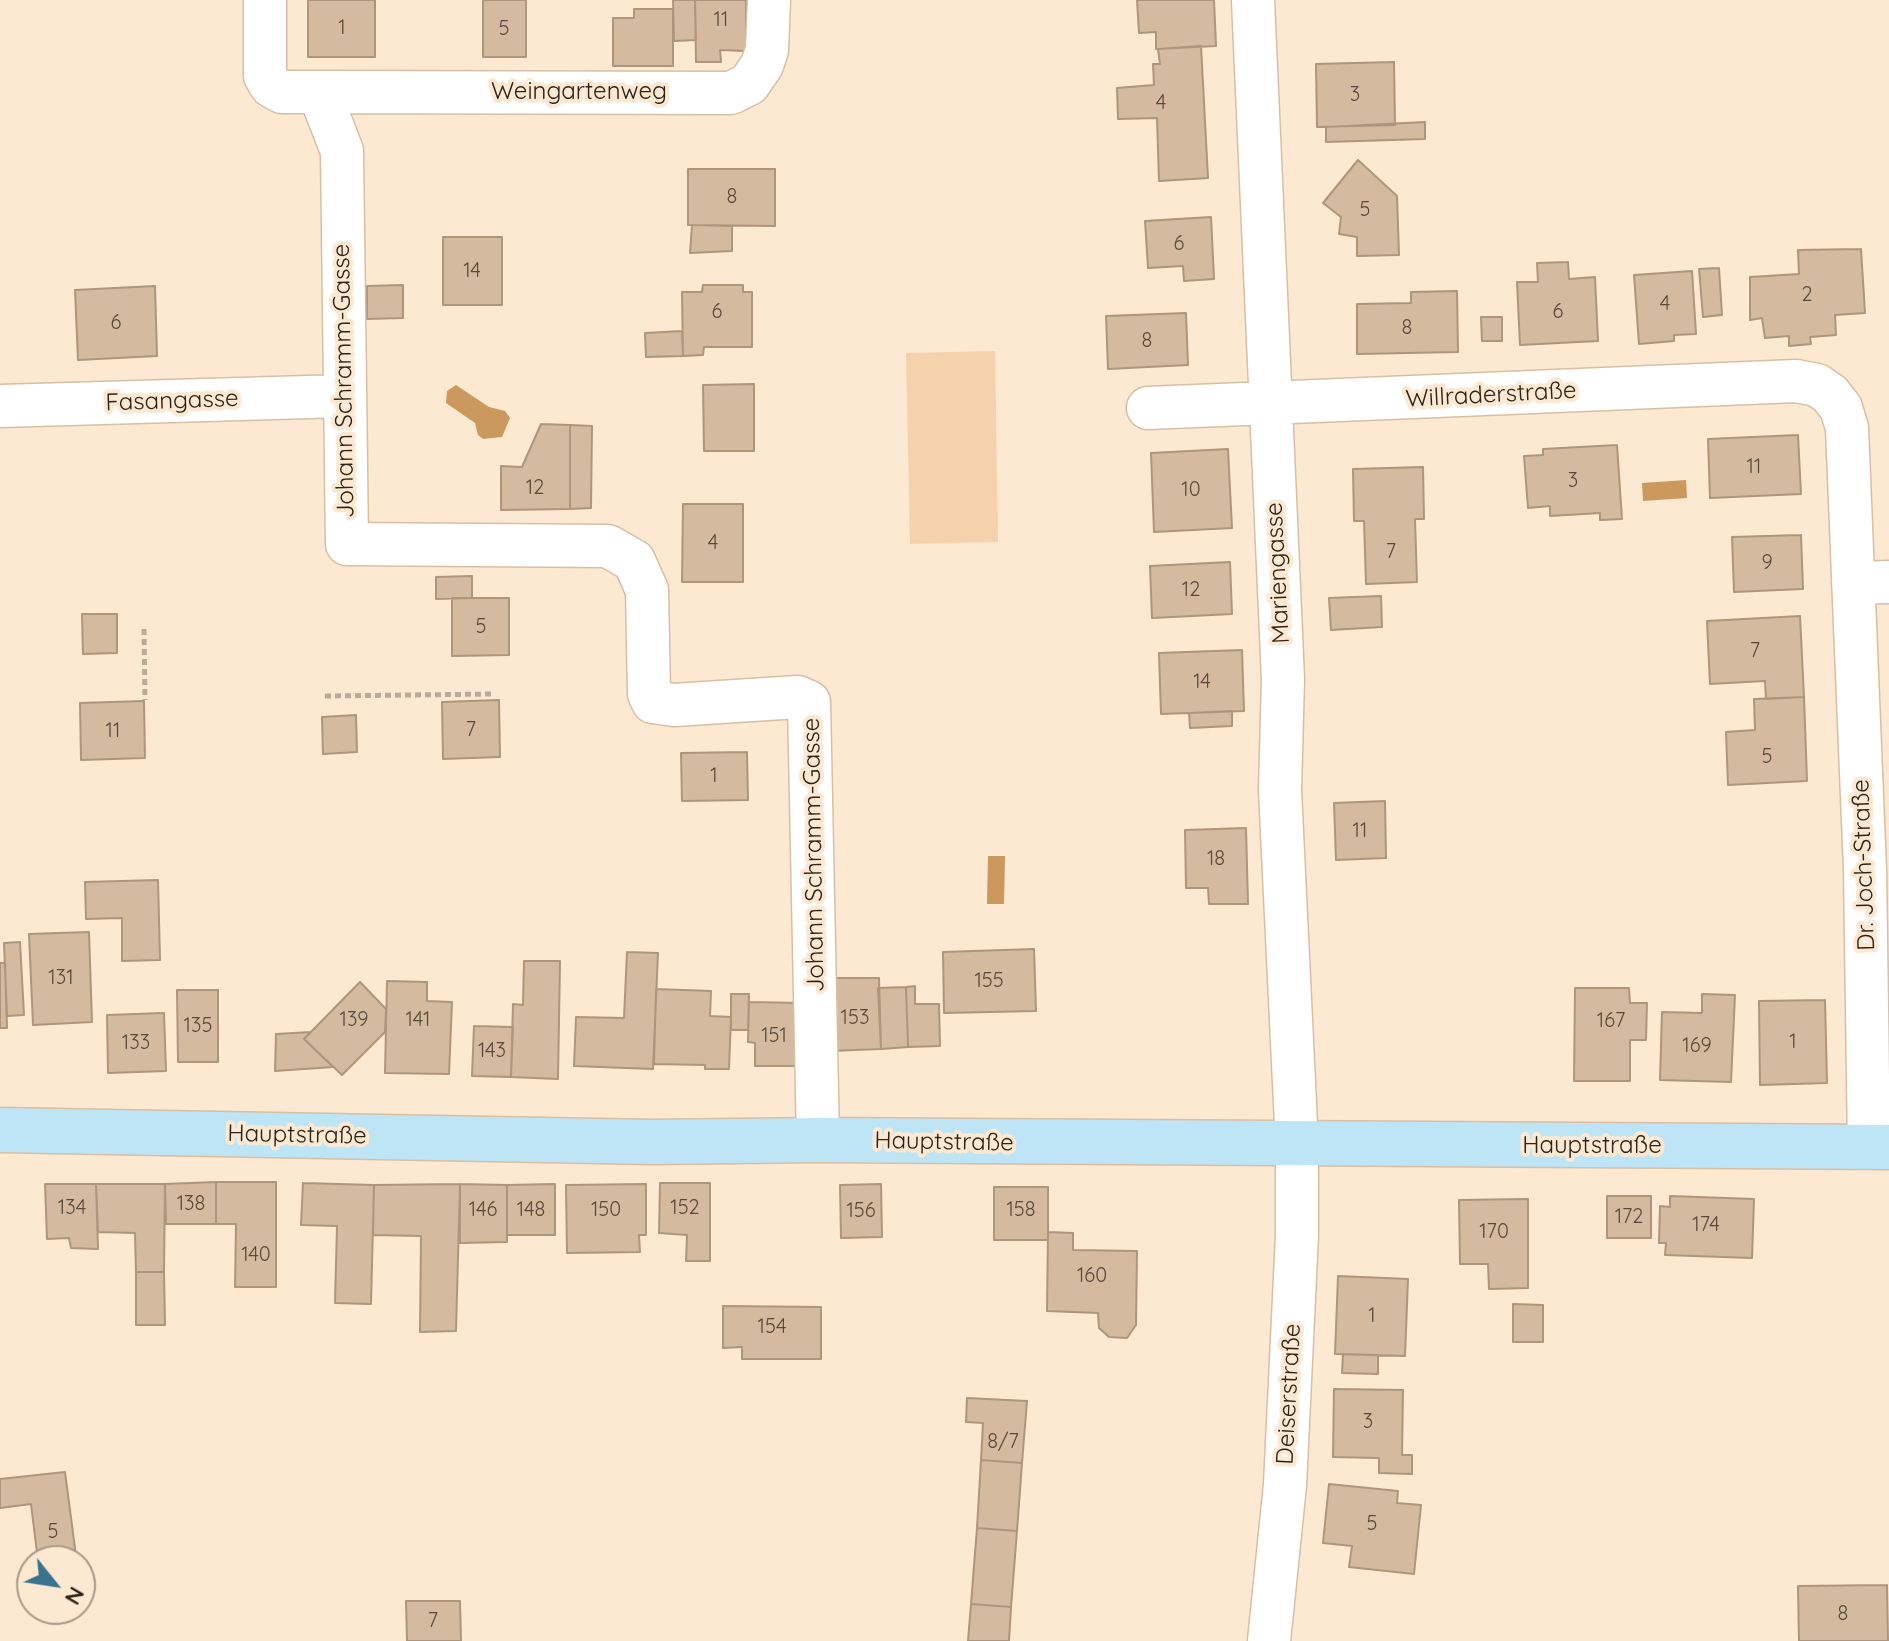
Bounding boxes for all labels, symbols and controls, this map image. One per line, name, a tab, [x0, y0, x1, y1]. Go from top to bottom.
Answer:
house number: 11	[714, 8, 728, 32]
house number: 1	[338, 16, 346, 40]
house number: 5	[499, 17, 509, 41]
street label: Weingartenweg	[491, 78, 667, 106]
house number: 3	[1350, 83, 1360, 107]
house number: 4	[1156, 91, 1166, 115]
house number: 8	[727, 185, 737, 209]
house number: 5	[1360, 198, 1370, 222]
house number: 6	[1174, 232, 1184, 256]
street label: Johann Schramm-Gasse	[327, 244, 361, 518]
house number: 14	[463, 259, 481, 283]
house number: 2	[1801, 283, 1813, 307]
house number: 4	[1660, 292, 1670, 316]
house number: 6	[712, 300, 722, 324]
house number: 6	[1553, 300, 1563, 324]
house number: 6	[111, 311, 121, 335]
house number: 8	[1402, 316, 1412, 340]
house number: 8	[1142, 329, 1152, 353]
street label: Willraderstraße	[1405, 376, 1577, 414]
street label: Fasangasse	[105, 384, 239, 418]
house number: 11	[1747, 455, 1761, 479]
house number: 3	[1568, 469, 1578, 493]
house number: 12	[526, 476, 544, 500]
house number: 10	[1181, 478, 1201, 502]
street label: Mariengasse	[1260, 502, 1296, 644]
house number: 4	[708, 531, 718, 555]
house number: 7	[1386, 540, 1396, 564]
house number: 9	[1761, 551, 1773, 575]
house number: 12	[1182, 578, 1200, 602]
house number: 5	[476, 615, 486, 639]
house number: 7	[1750, 639, 1760, 663]
house number: 14	[1193, 670, 1211, 694]
house number: 7	[466, 718, 476, 742]
street label: Johann Schramm-Gasse	[797, 718, 831, 992]
house number: 11	[106, 719, 120, 743]
house number: 5	[1762, 745, 1772, 769]
house number: 1	[710, 764, 718, 788]
street label: Dr. Joch-Straße	[1847, 779, 1881, 951]
house number: 11	[1353, 819, 1367, 843]
house number: 18	[1207, 847, 1225, 871]
house number: 131	[48, 966, 74, 990]
house number: 155	[974, 969, 1004, 993]
house number: 153	[841, 1006, 869, 1030]
house number: 139	[339, 1008, 369, 1032]
house number: 141	[406, 1008, 430, 1032]
house number: 167	[1597, 1009, 1625, 1033]
house number: 135	[184, 1014, 212, 1038]
house number: 151	[761, 1024, 787, 1048]
house number: 1	[1789, 1030, 1797, 1054]
house number: 133	[122, 1031, 150, 1055]
house number: 169	[1682, 1034, 1712, 1058]
house number: 143	[478, 1039, 506, 1063]
street label: Hauptstraße	[227, 1119, 367, 1151]
street label: Hauptstraße	[874, 1126, 1014, 1158]
street label: Hauptstraße	[1522, 1132, 1662, 1160]
house number: 138	[177, 1192, 205, 1216]
house number: 134	[58, 1196, 86, 1220]
house number: 152	[670, 1196, 700, 1220]
house number: 146	[469, 1198, 497, 1222]
house number: 148	[517, 1198, 545, 1222]
house number: 150	[591, 1198, 621, 1222]
house number: 158	[1006, 1198, 1036, 1222]
house number: 156	[846, 1199, 876, 1223]
house number: 172	[1615, 1205, 1643, 1229]
house number: 174	[1692, 1213, 1720, 1237]
house number: 170	[1479, 1220, 1509, 1244]
house number: 140	[241, 1243, 271, 1267]
house number: 160	[1077, 1264, 1107, 1288]
house number: 1	[1368, 1304, 1376, 1328]
house number: 154	[758, 1315, 786, 1339]
street label: Deiserstraße	[1271, 1323, 1307, 1465]
house number: 3	[1363, 1410, 1373, 1434]
house number: 8/7	[987, 1430, 1019, 1454]
house number: 5	[1367, 1512, 1377, 1536]
house number: 5	[48, 1520, 58, 1544]
north arrow	[16, 1545, 96, 1625]
text: N	[59, 1582, 91, 1610]
house number: 8	[1838, 1602, 1848, 1626]
house number: 7	[428, 1609, 438, 1633]

